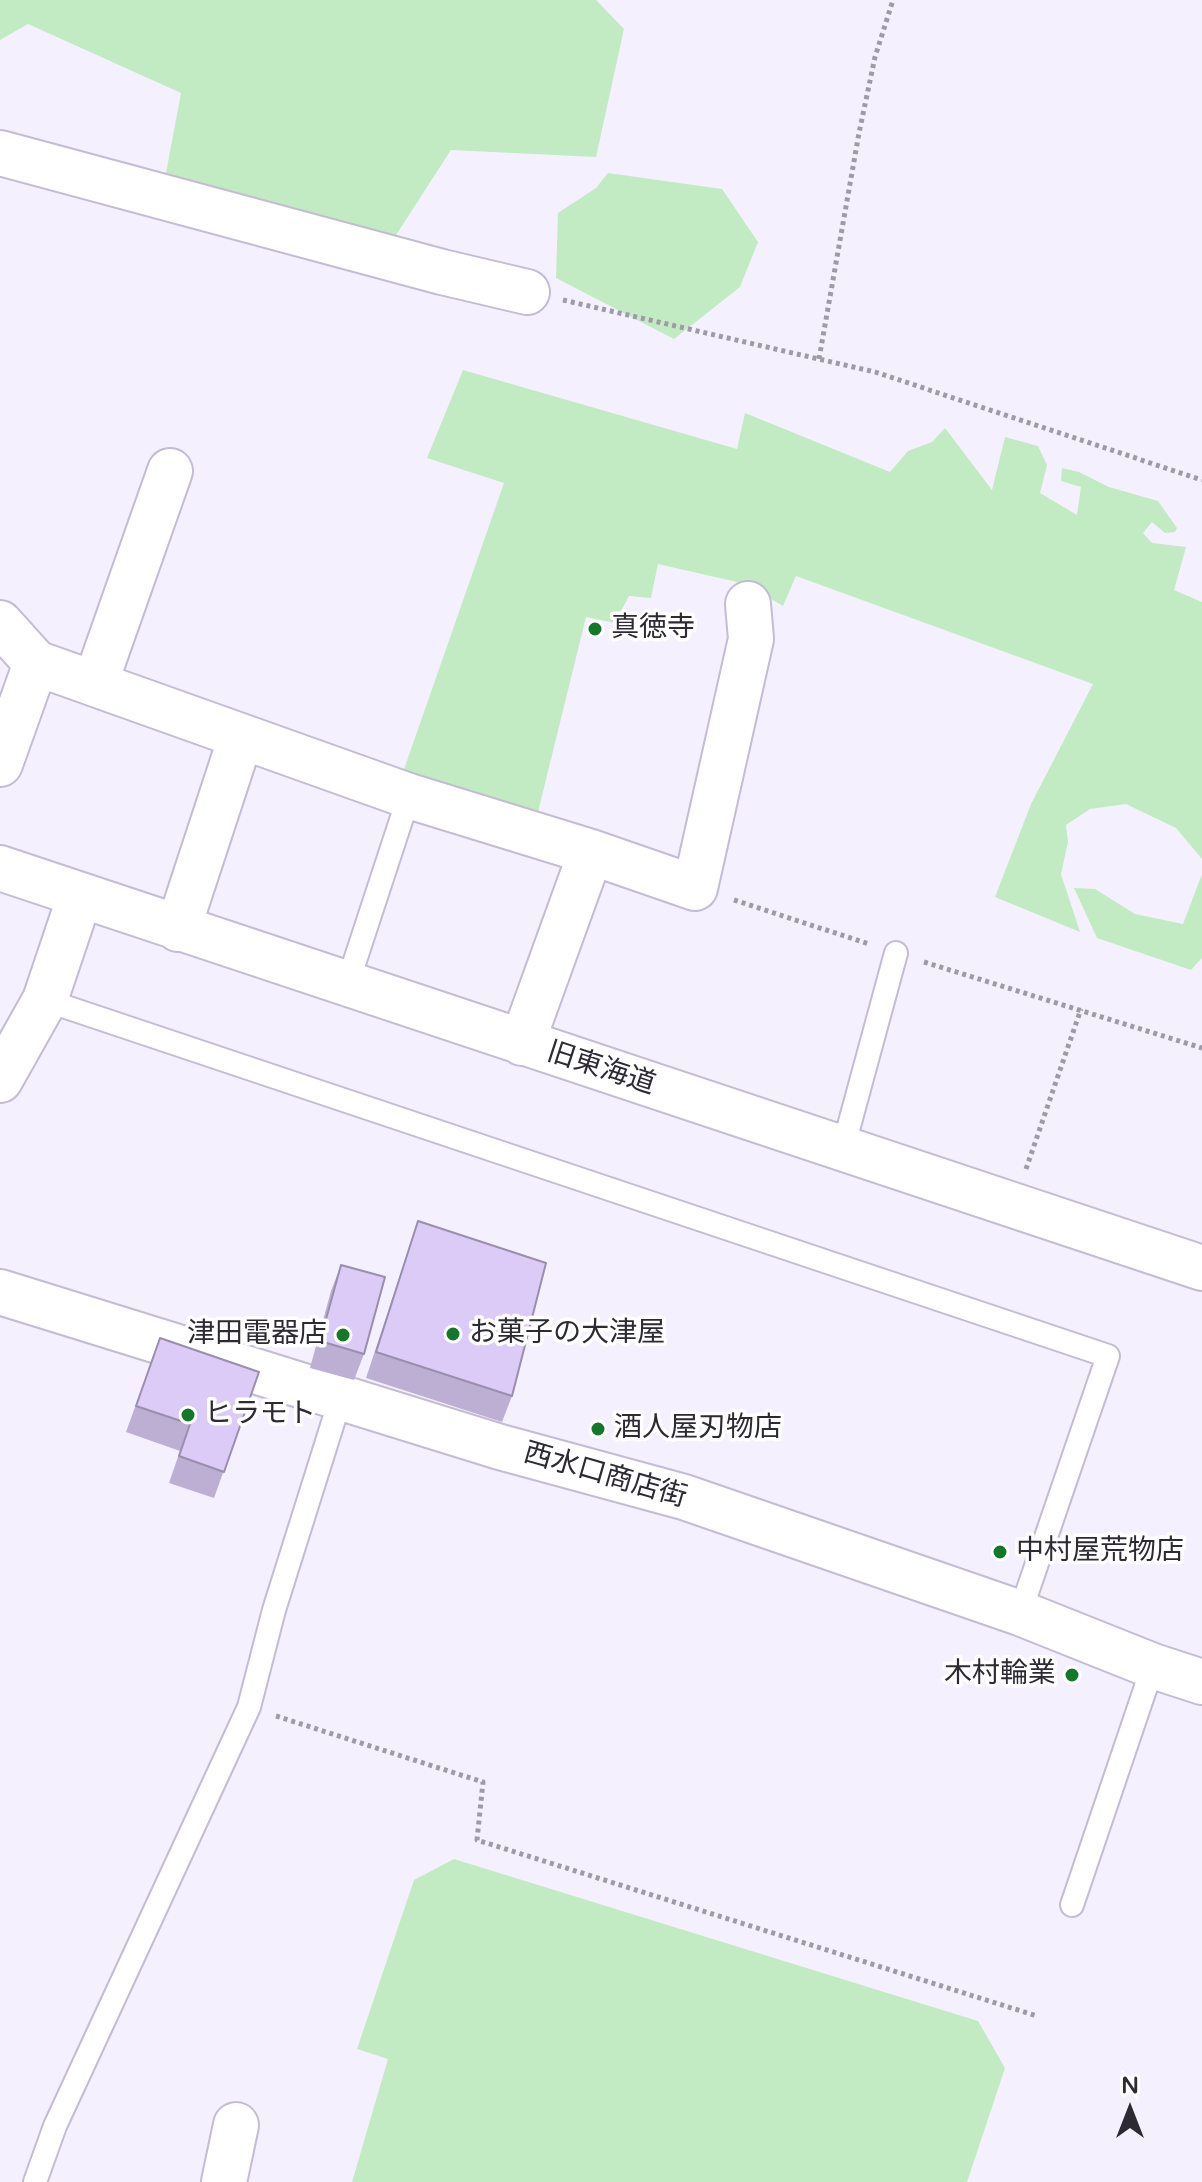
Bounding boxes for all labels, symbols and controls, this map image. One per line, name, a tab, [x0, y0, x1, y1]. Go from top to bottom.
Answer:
place label: 真徳寺	[611, 612, 695, 646]
marker: 真徳寺	[586, 620, 604, 638]
street label: 旧東海道	[543, 1036, 659, 1102]
place label: お菓子の大津屋	[469, 1317, 665, 1351]
place label: 津田電器店	[187, 1318, 327, 1352]
marker: お菓子の大津屋	[444, 1325, 462, 1343]
marker: 津田電器店	[334, 1326, 352, 1344]
place label: ヒラモト	[204, 1398, 316, 1432]
marker: ヒラモト	[179, 1406, 197, 1424]
place label: 酒人屋刃物店	[614, 1412, 782, 1446]
marker: 酒人屋刃物店	[589, 1420, 607, 1438]
street label: 西水口商店街	[520, 1437, 690, 1515]
place label: 中村屋荒物店	[1016, 1535, 1184, 1569]
marker: 中村屋荒物店	[991, 1543, 1009, 1561]
place label: 木村輪業	[944, 1658, 1056, 1692]
marker: 木村輪業	[1063, 1666, 1081, 1684]
north arrow	[1090, 2070, 1170, 2150]
text: N	[1121, 2073, 1139, 2099]

